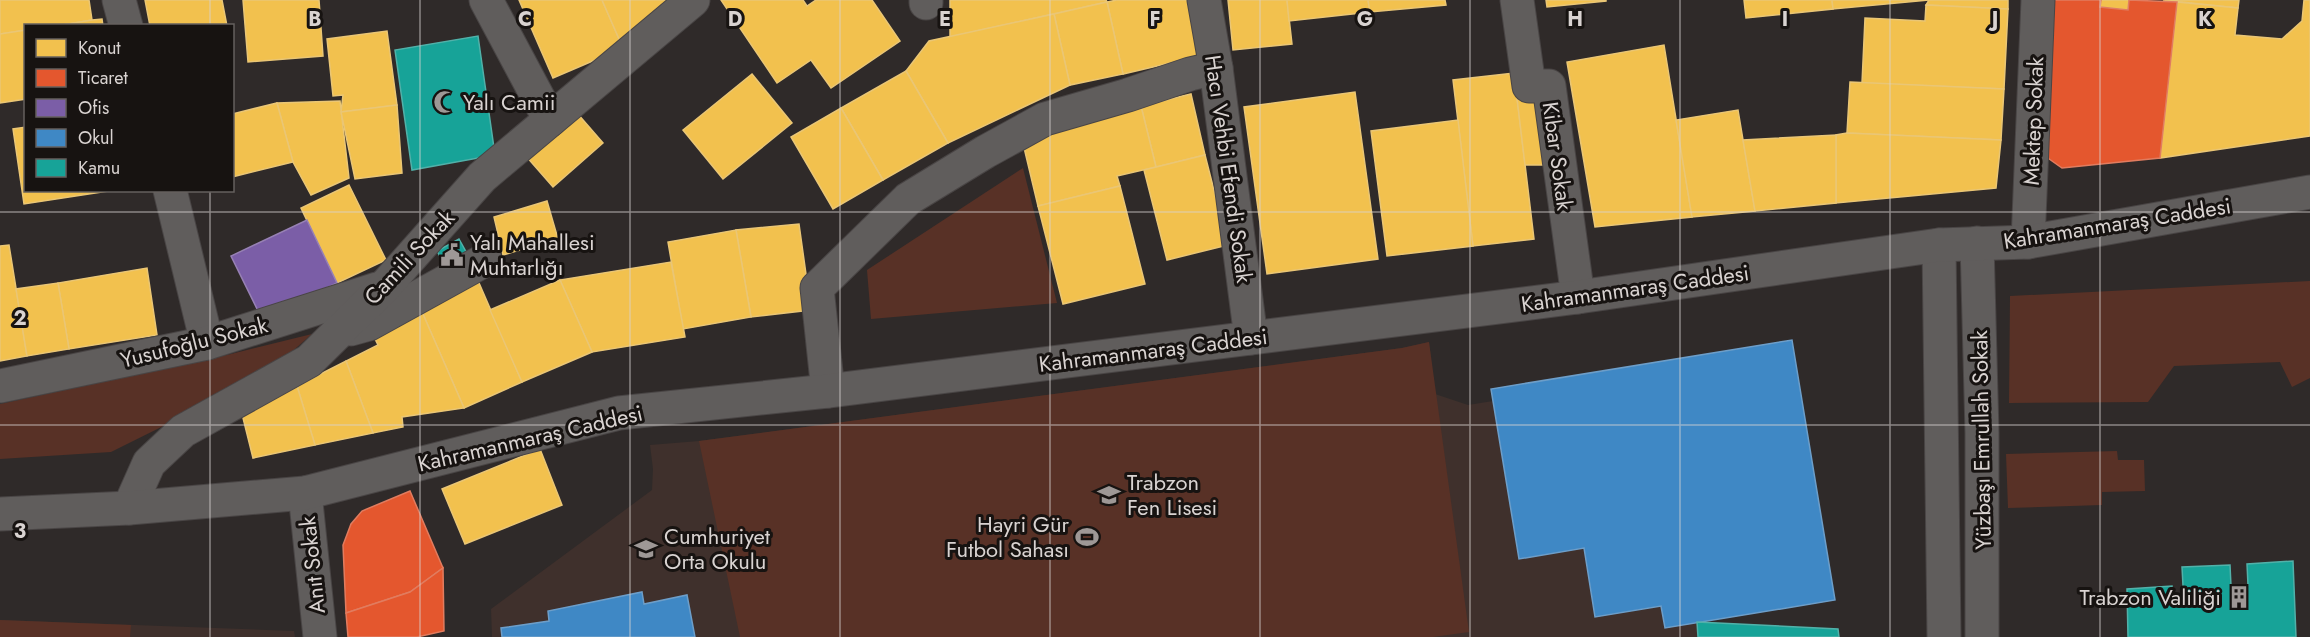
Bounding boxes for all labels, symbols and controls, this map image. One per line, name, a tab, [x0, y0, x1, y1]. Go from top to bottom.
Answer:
text: B	[308, 5, 322, 34]
text: C	[518, 5, 532, 34]
text: D	[728, 5, 742, 34]
text: E	[939, 5, 951, 34]
text: F	[1149, 5, 1161, 34]
text: G	[1357, 5, 1373, 34]
text: H	[1567, 5, 1583, 34]
text: I	[1782, 5, 1788, 34]
text: J	[1988, 5, 1998, 34]
text: K	[2198, 5, 2212, 34]
legend	[24, 24, 234, 192]
text: Konut	[78, 35, 121, 61]
street label: Hacı Vehbi Efendi Sokak	[1197, 53, 1261, 285]
street label: Mektep Sokak	[2015, 56, 2051, 186]
text: Ticaret	[78, 65, 128, 91]
place label: Yalı Camii	[463, 86, 555, 118]
mosque icon: Yalı Camii	[432, 89, 458, 115]
text: Ofis	[78, 95, 109, 121]
street label: Kibar Sokak	[1535, 100, 1582, 213]
text: Okul	[78, 125, 114, 151]
text: Kamu	[78, 155, 120, 181]
street label: Kahramanmaraş Caddesi	[2001, 189, 2233, 257]
street label: Camili Sokak	[356, 202, 462, 312]
place label: Yalı Mahallesi Muhtarlığı	[470, 226, 595, 283]
public building icon: Yalı Mahallesi Muhtarlığı	[439, 242, 465, 268]
street label: Kahramanmaraş Caddesi	[1519, 256, 1751, 320]
text: 2	[13, 304, 27, 333]
street label: Yusufoğlu Sokak	[117, 308, 271, 376]
street label: Kahramanmaraş Caddesi	[1037, 320, 1269, 380]
street label: Yüzbaşı Emrullah Sokak	[1963, 330, 1999, 550]
street label: Kahramanmaraş Caddesi	[414, 397, 646, 479]
place label: Trabzon Fen Lisesi	[1127, 466, 1217, 523]
school or university icon: Trabzon Fen Lisesi	[1096, 482, 1122, 508]
place label: Hayri Gür Futbol Sahası	[946, 508, 1069, 565]
street label: Anıt Sokak	[291, 514, 333, 615]
text: 3	[14, 517, 26, 546]
place label: Cumhuriyet Orta Okulu	[664, 520, 771, 577]
sports icon: Hayri Gür Futbol Sahası	[1074, 524, 1100, 550]
school or university icon: Cumhuriyet Orta Okulu	[633, 536, 659, 562]
place label: Trabzon Valiliği	[2080, 581, 2221, 613]
building icon: Trabzon Valiliği	[2226, 584, 2252, 610]

